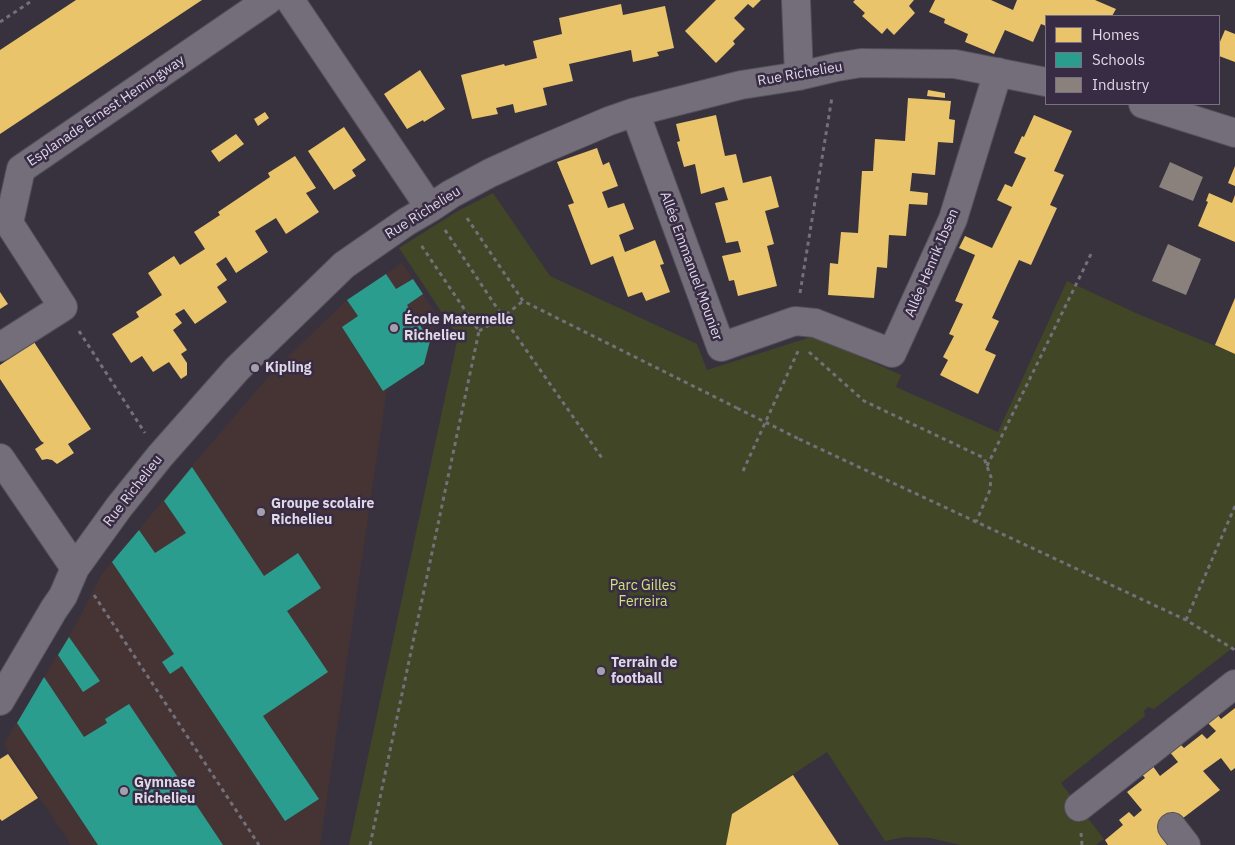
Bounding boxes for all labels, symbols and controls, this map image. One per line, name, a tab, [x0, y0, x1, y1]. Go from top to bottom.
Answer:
legend	[1045, 15, 1220, 105]
text: Homes	[1092, 25, 1140, 44]
text: Schools	[1092, 50, 1145, 69]
street label: Esplanade Ernest Hemingway	[24, 52, 188, 170]
street label: Rue Richelieu	[756, 58, 844, 90]
text: Industry	[1092, 75, 1149, 94]
street label: Rue Richelieu	[382, 183, 464, 243]
street label: Allée Emmanuel Mounier	[656, 189, 726, 343]
street label: Allée Henrik Ibsen	[902, 206, 962, 320]
place label: École Maternelle Richelieu	[404, 312, 513, 344]
marker: École Maternelle Richelieu	[388, 322, 400, 334]
place label: Kipling	[265, 360, 312, 376]
marker: Kipling	[249, 362, 261, 374]
street label: Rue Richelieu	[100, 452, 166, 530]
place label: Groupe scolaire Richelieu	[271, 496, 374, 528]
marker: Groupe scolaire Richelieu	[255, 506, 267, 518]
park label: Parc Gilles Ferreira	[610, 578, 676, 610]
place label: Terrain de football	[611, 655, 677, 688]
marker: Terrain de football	[595, 665, 607, 677]
place label: Gymnase Richelieu	[134, 775, 195, 808]
marker: Gymnase Richelieu	[118, 785, 130, 797]

